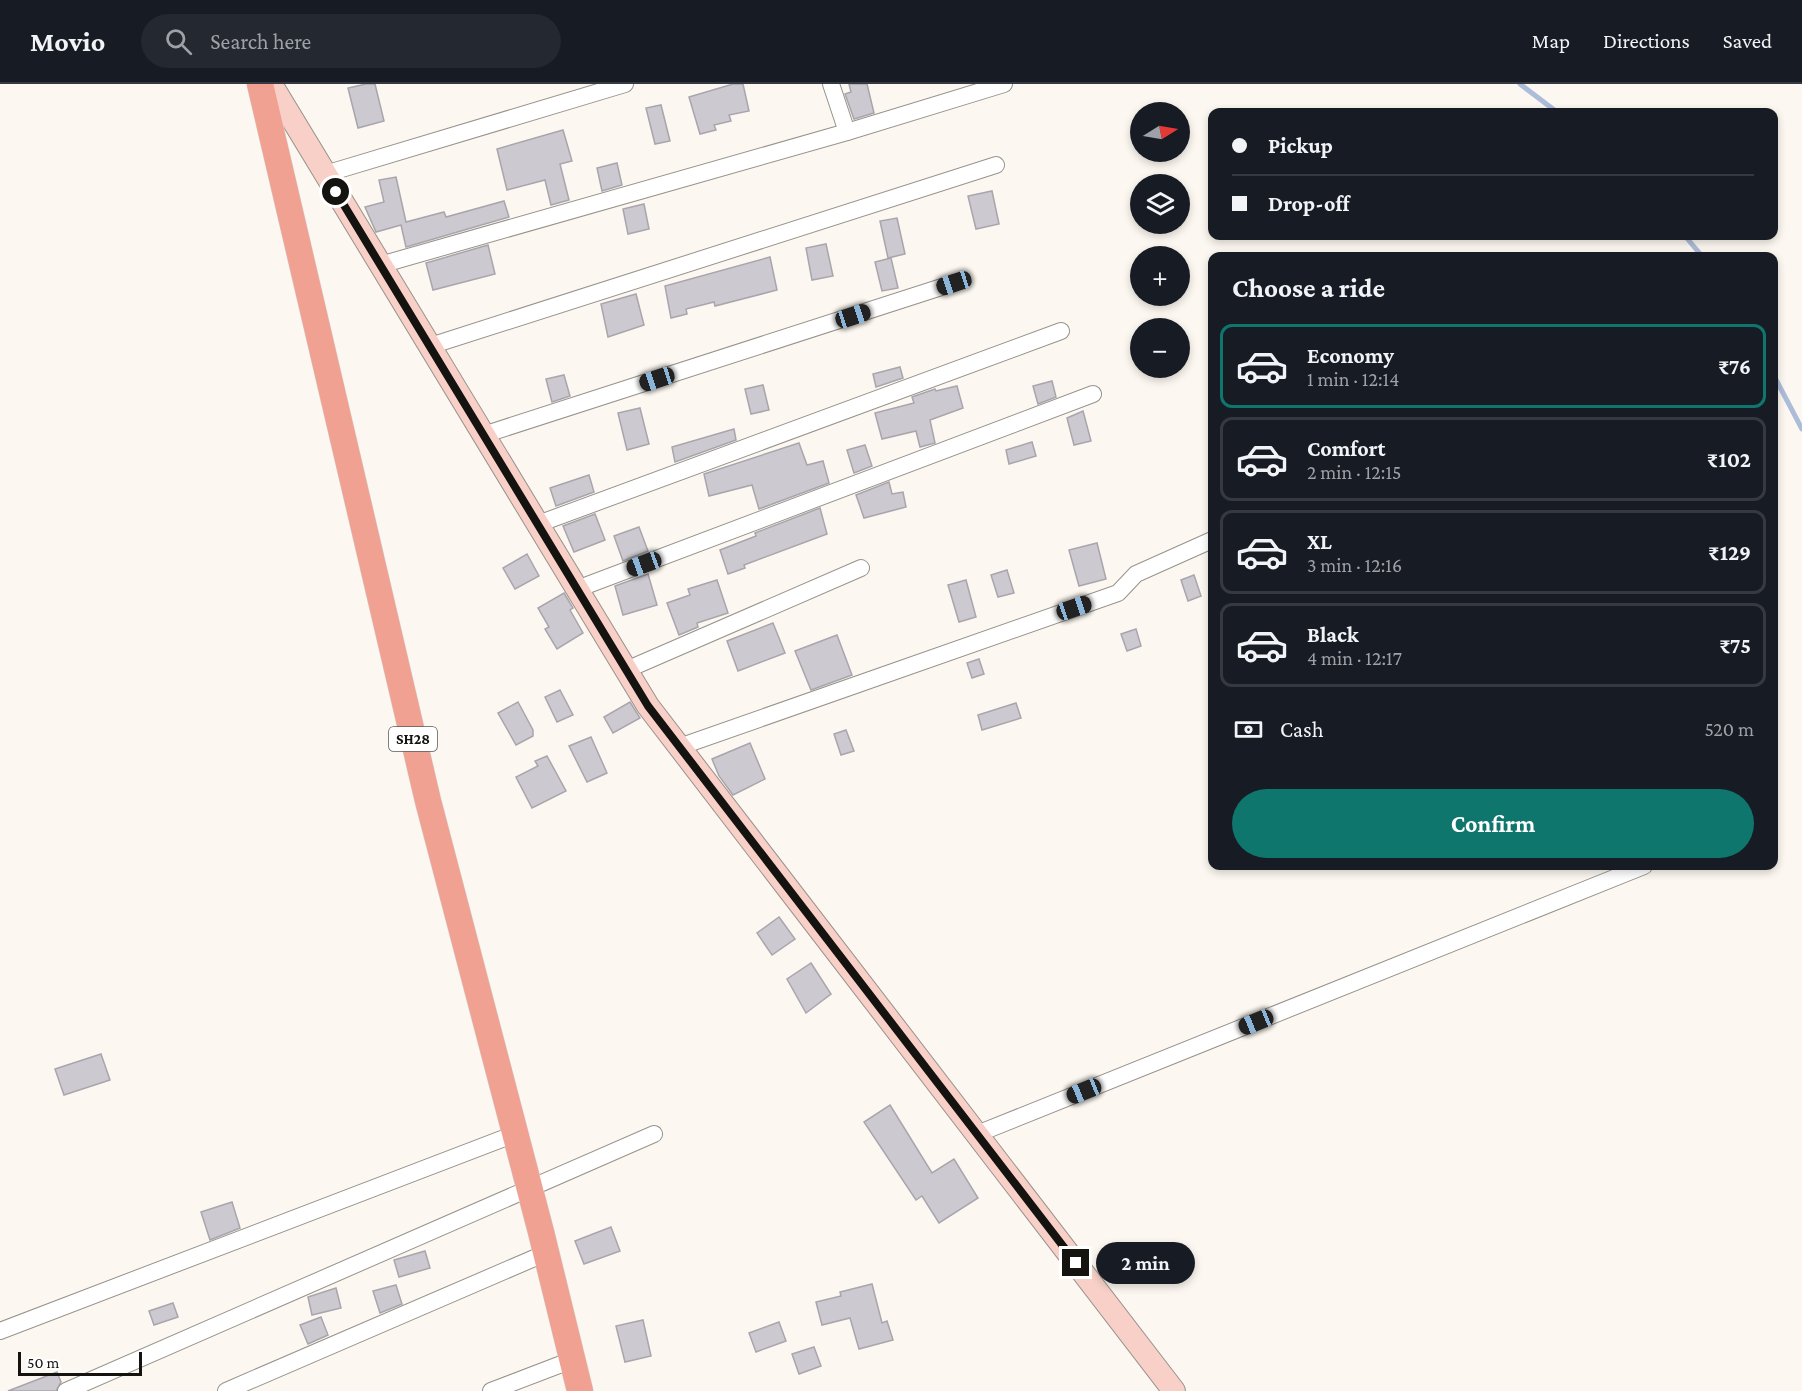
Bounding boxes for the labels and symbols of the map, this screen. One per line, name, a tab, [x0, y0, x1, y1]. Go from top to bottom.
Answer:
north arrow	[1130, 102, 1190, 162]
route start	[322, 178, 349, 205]
car	[934, 269, 974, 297]
car	[833, 302, 873, 330]
car	[637, 365, 677, 393]
car	[624, 549, 664, 579]
car	[1054, 594, 1094, 622]
road number: SH28	[389, 727, 437, 751]
car	[1236, 1007, 1276, 1037]
car	[1064, 1076, 1104, 1106]
callout: 2 min	[1097, 1242, 1196, 1284]
route end	[1062, 1249, 1089, 1276]
scale bar	[18, 1349, 142, 1376]

